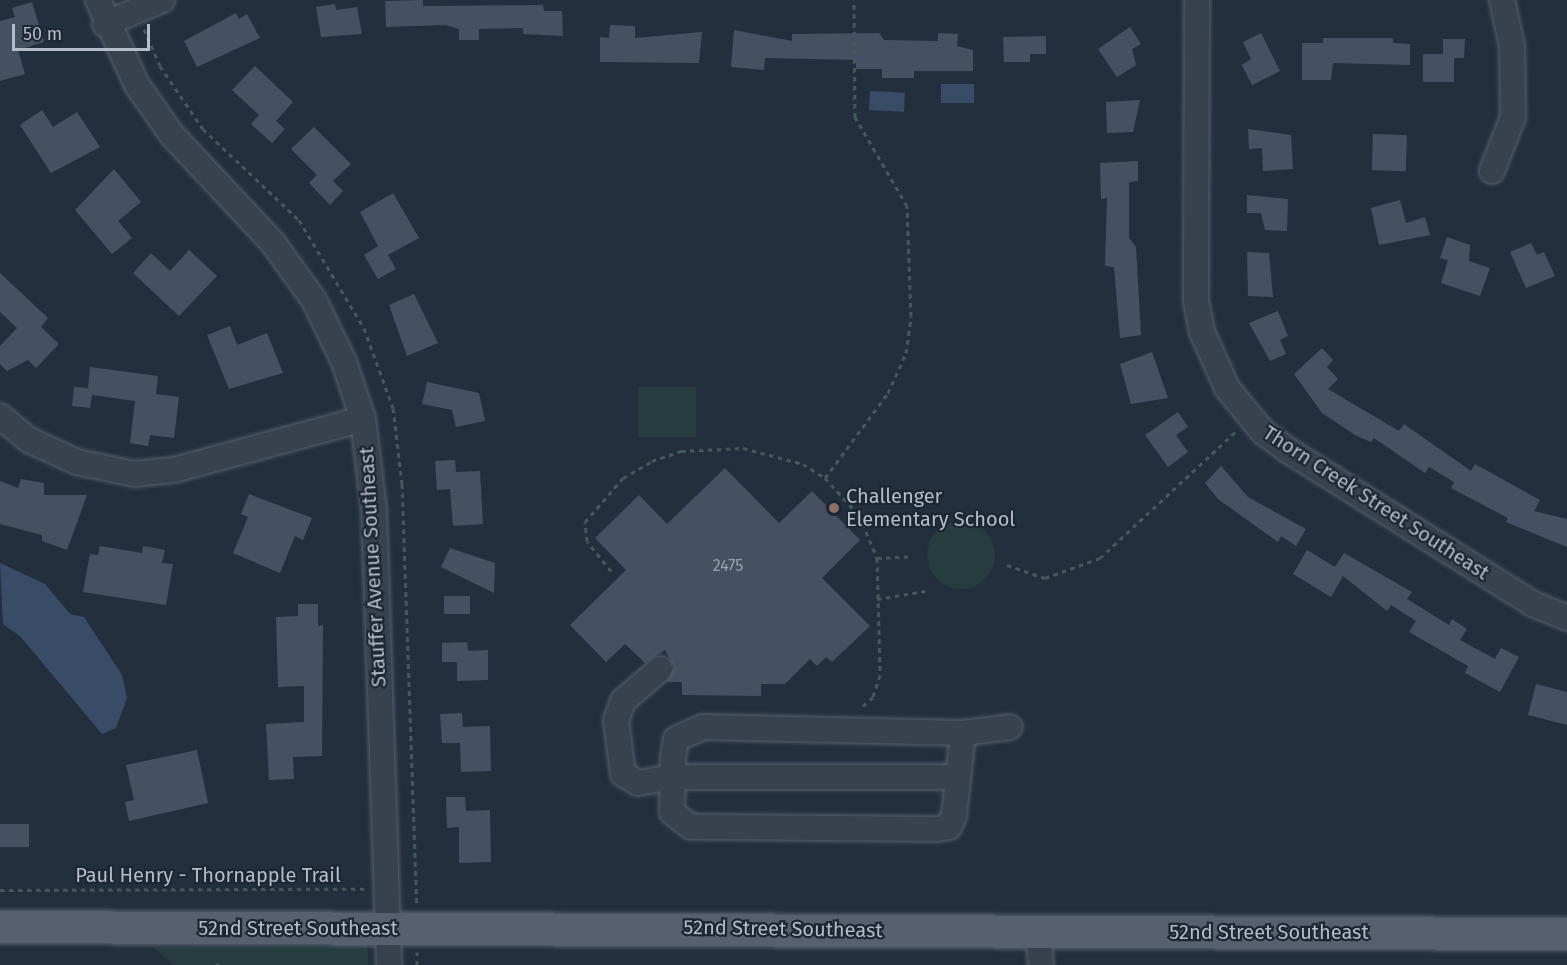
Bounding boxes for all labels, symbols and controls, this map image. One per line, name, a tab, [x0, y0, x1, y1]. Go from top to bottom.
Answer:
scale bar	[15, 12, 153, 50]
text: 50 m	[23, 23, 62, 45]
street label: Thorn Creek Street Southeast	[1259, 421, 1493, 585]
street label: Stauffer Avenue Southeast	[355, 446, 391, 688]
place label: Challenger Elementary School	[846, 484, 1015, 531]
marker: Challenger Elementary School	[827, 501, 841, 515]
house number: 2475	[713, 556, 743, 576]
street label: Paul Henry - Thornapple Trail	[75, 863, 341, 887]
street label: 52nd Street Southeast	[683, 915, 883, 943]
street label: 52nd Street Southeast	[198, 916, 398, 940]
street label: 52nd Street Southeast	[1169, 920, 1369, 944]

